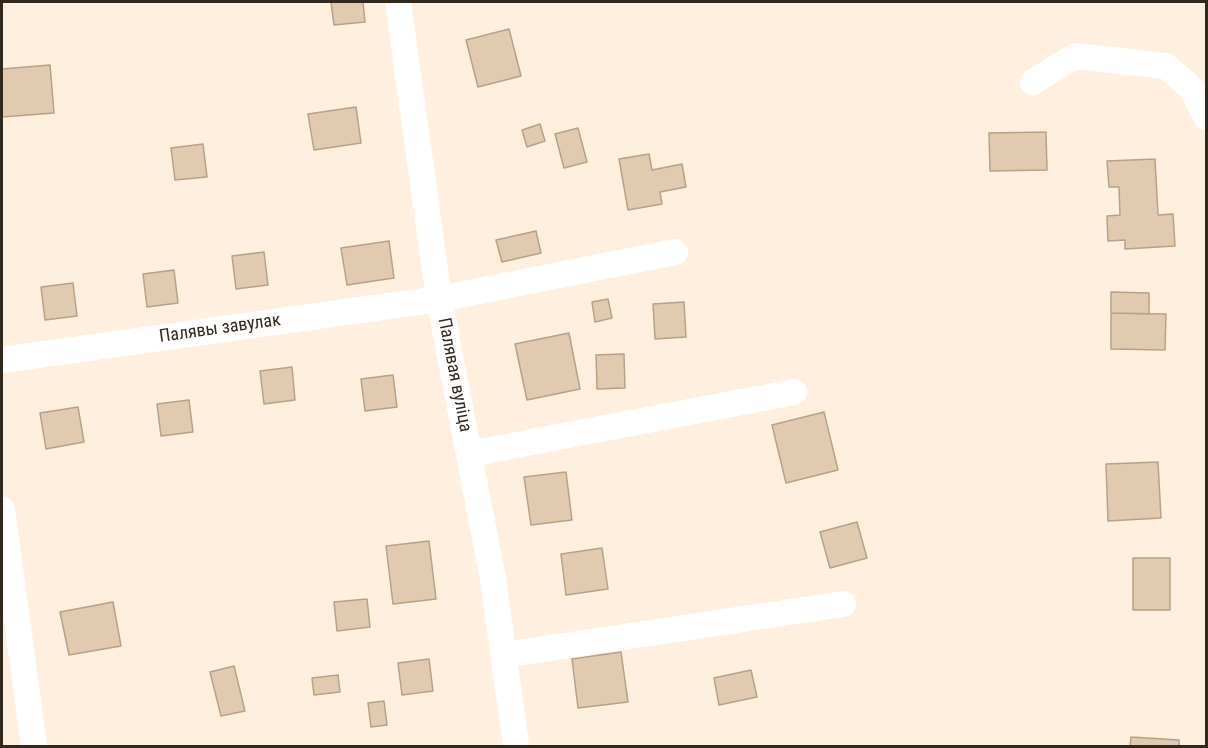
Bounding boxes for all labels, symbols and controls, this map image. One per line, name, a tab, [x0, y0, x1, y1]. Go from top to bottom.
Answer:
street label: Палявы завулак	[158, 310, 282, 348]
street label: Палявая вуліца	[432, 316, 476, 434]

